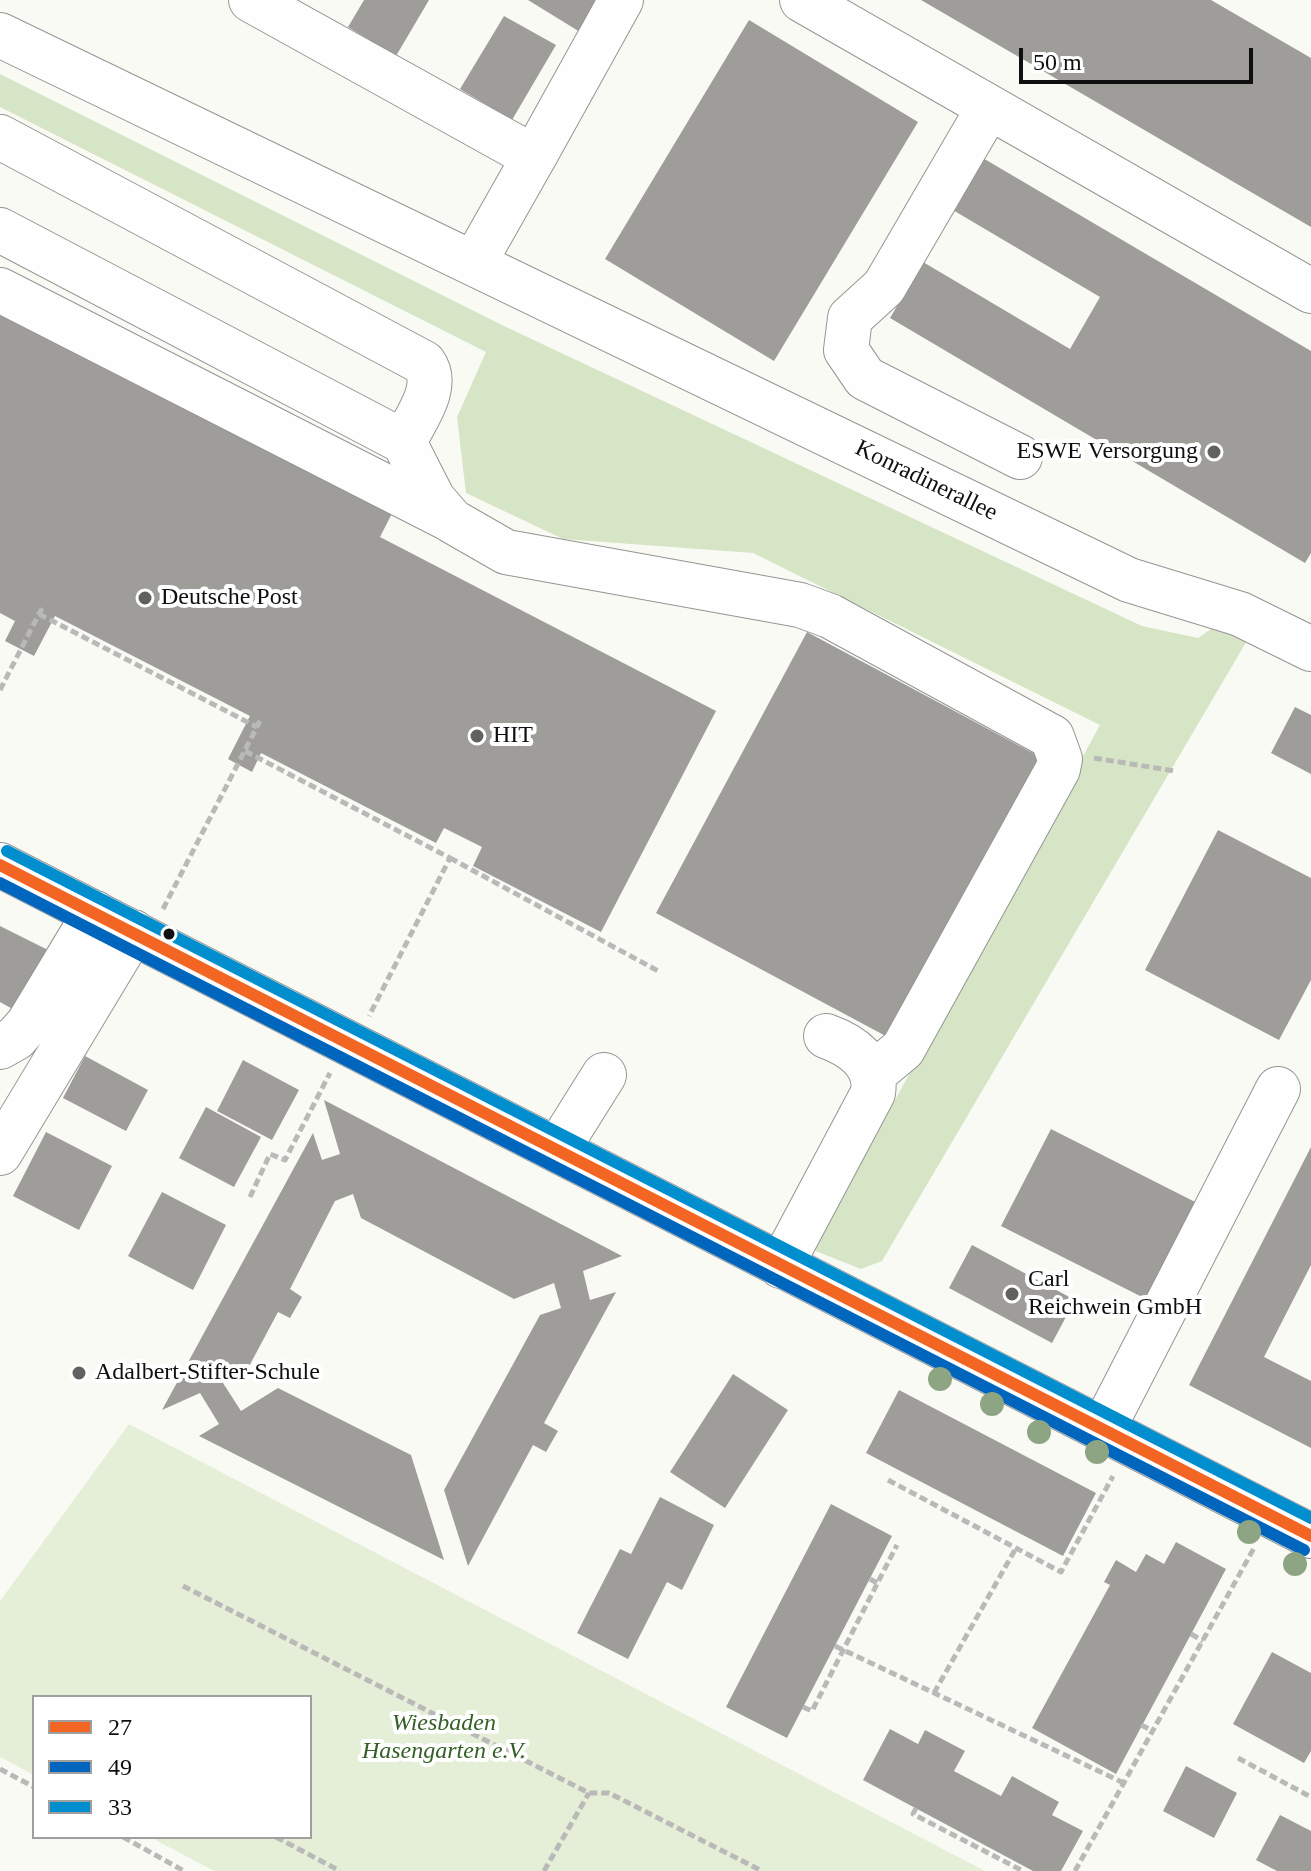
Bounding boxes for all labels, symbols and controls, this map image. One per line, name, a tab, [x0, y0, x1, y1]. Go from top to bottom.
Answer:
scale bar	[1023, 32, 1257, 82]
text: 50 m	[1033, 49, 1082, 75]
street label: Konradinerallee	[850, 434, 1002, 528]
place label: ESWE Versorgung	[1016, 438, 1198, 466]
marker: ESWE Versorgung	[1205, 443, 1223, 461]
place label: Deutsche Post	[161, 584, 298, 612]
marker: Deutsche Post	[136, 589, 154, 607]
place label: HIT	[493, 722, 533, 750]
marker: HIT	[468, 727, 486, 745]
unlabelled marker	[161, 926, 177, 942]
place label: Carl Reichwein GmbH	[1028, 1266, 1202, 1322]
marker: Carl Reichwein GmbH	[1003, 1285, 1021, 1303]
place label: Adalbert-Stifter-Schule	[95, 1359, 320, 1387]
marker: Adalbert-Stifter-Schule	[70, 1364, 88, 1382]
legend	[32, 1695, 312, 1839]
park label: Wiesbaden Hasengarten e.V.	[362, 1710, 526, 1766]
text: 27	[108, 1714, 132, 1740]
text: 49	[108, 1754, 132, 1780]
text: 33	[108, 1794, 132, 1820]

